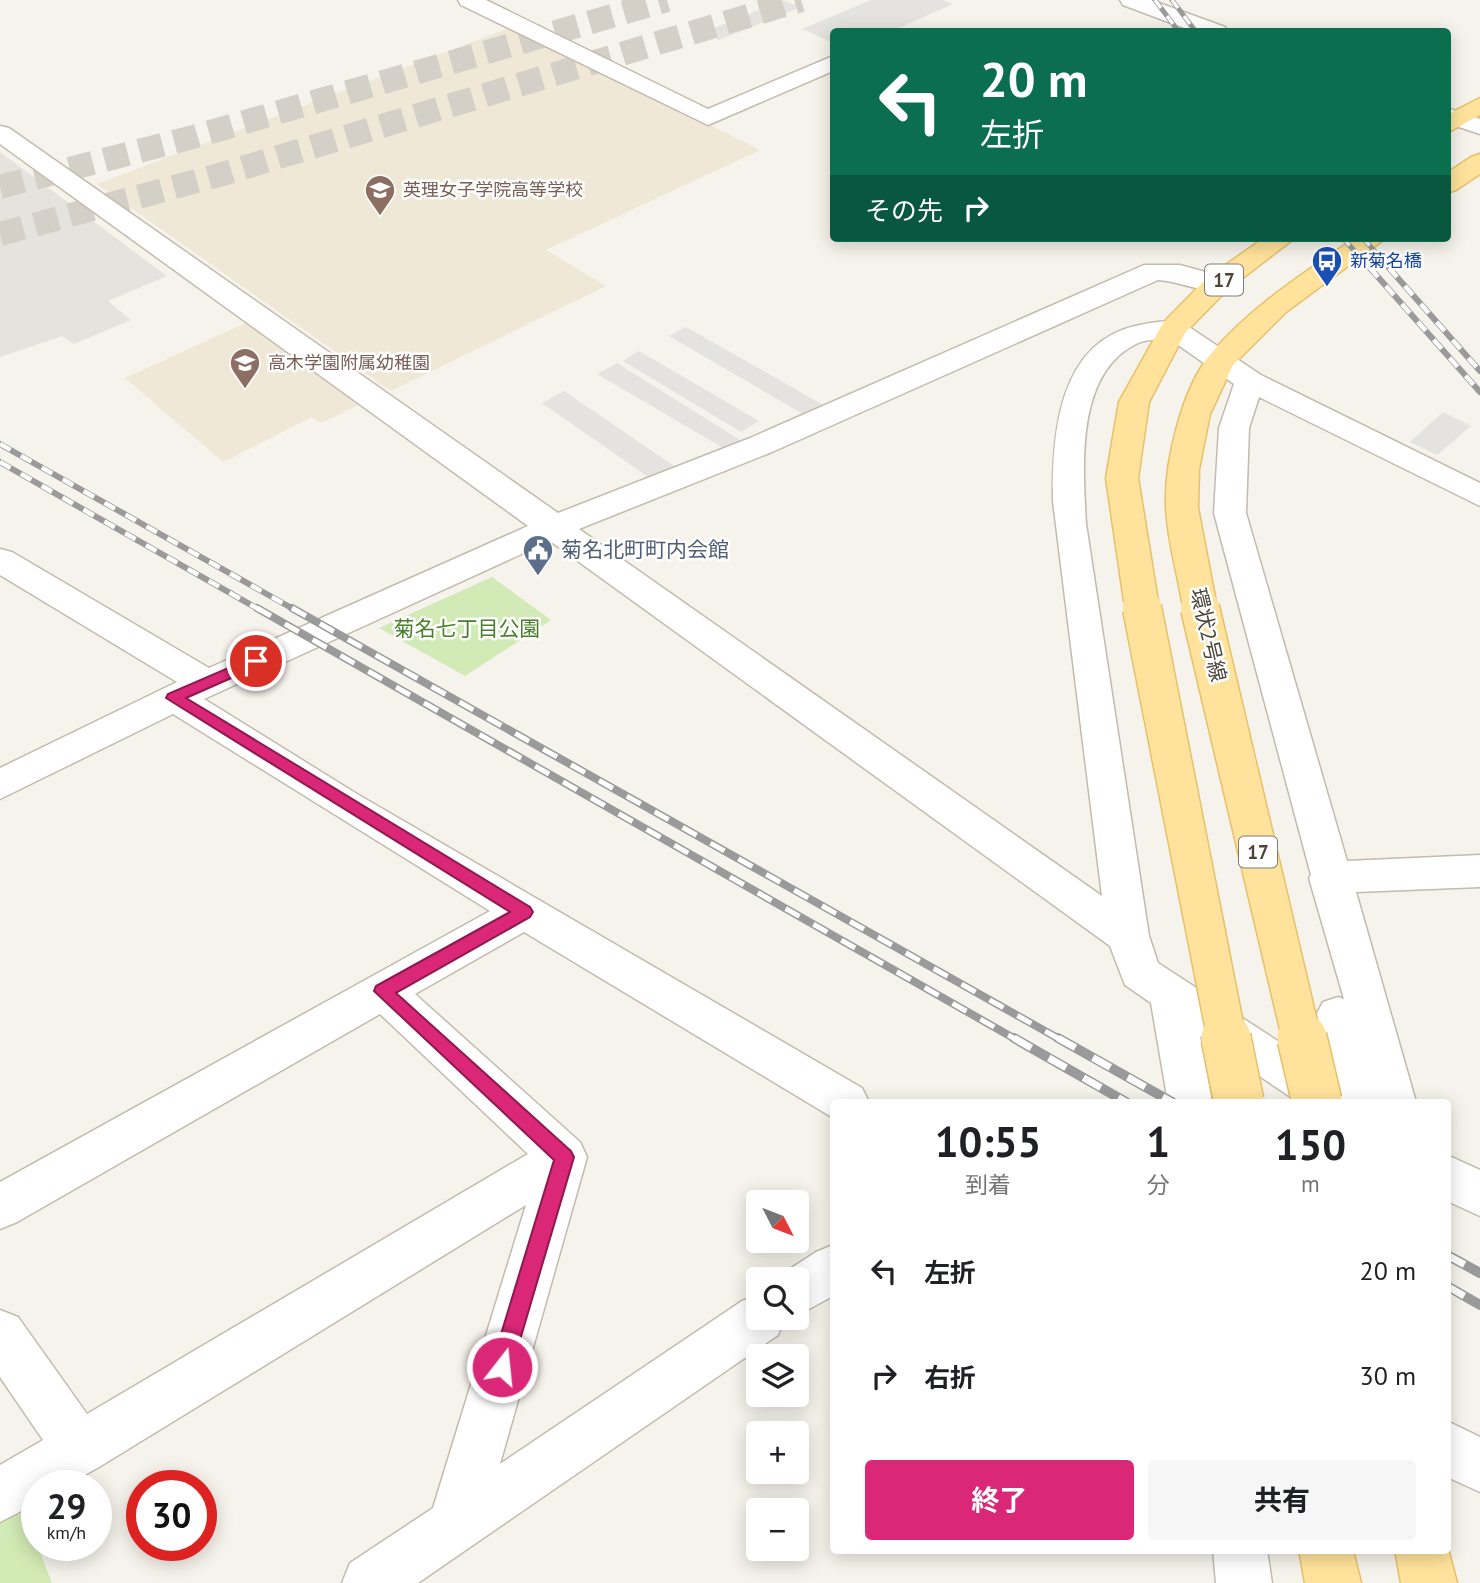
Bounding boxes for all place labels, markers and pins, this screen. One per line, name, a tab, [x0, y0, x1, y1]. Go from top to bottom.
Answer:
school or university icon: 英理女子学院高等学校	[363, 173, 397, 217]
place label: 英理女子学院高等学校	[403, 178, 583, 201]
bus stop icon: 新菊名橋	[1310, 244, 1344, 288]
place label: 新菊名橋	[1350, 249, 1422, 272]
school or university icon: 高木学園附属幼稚園	[228, 346, 262, 390]
place label: 高木学園附属幼稚園	[268, 351, 430, 374]
public building icon: 菊名北町町内会館	[521, 533, 555, 577]
place label: 菊名北町町内会館	[561, 536, 729, 563]
pin	[226, 631, 286, 691]

